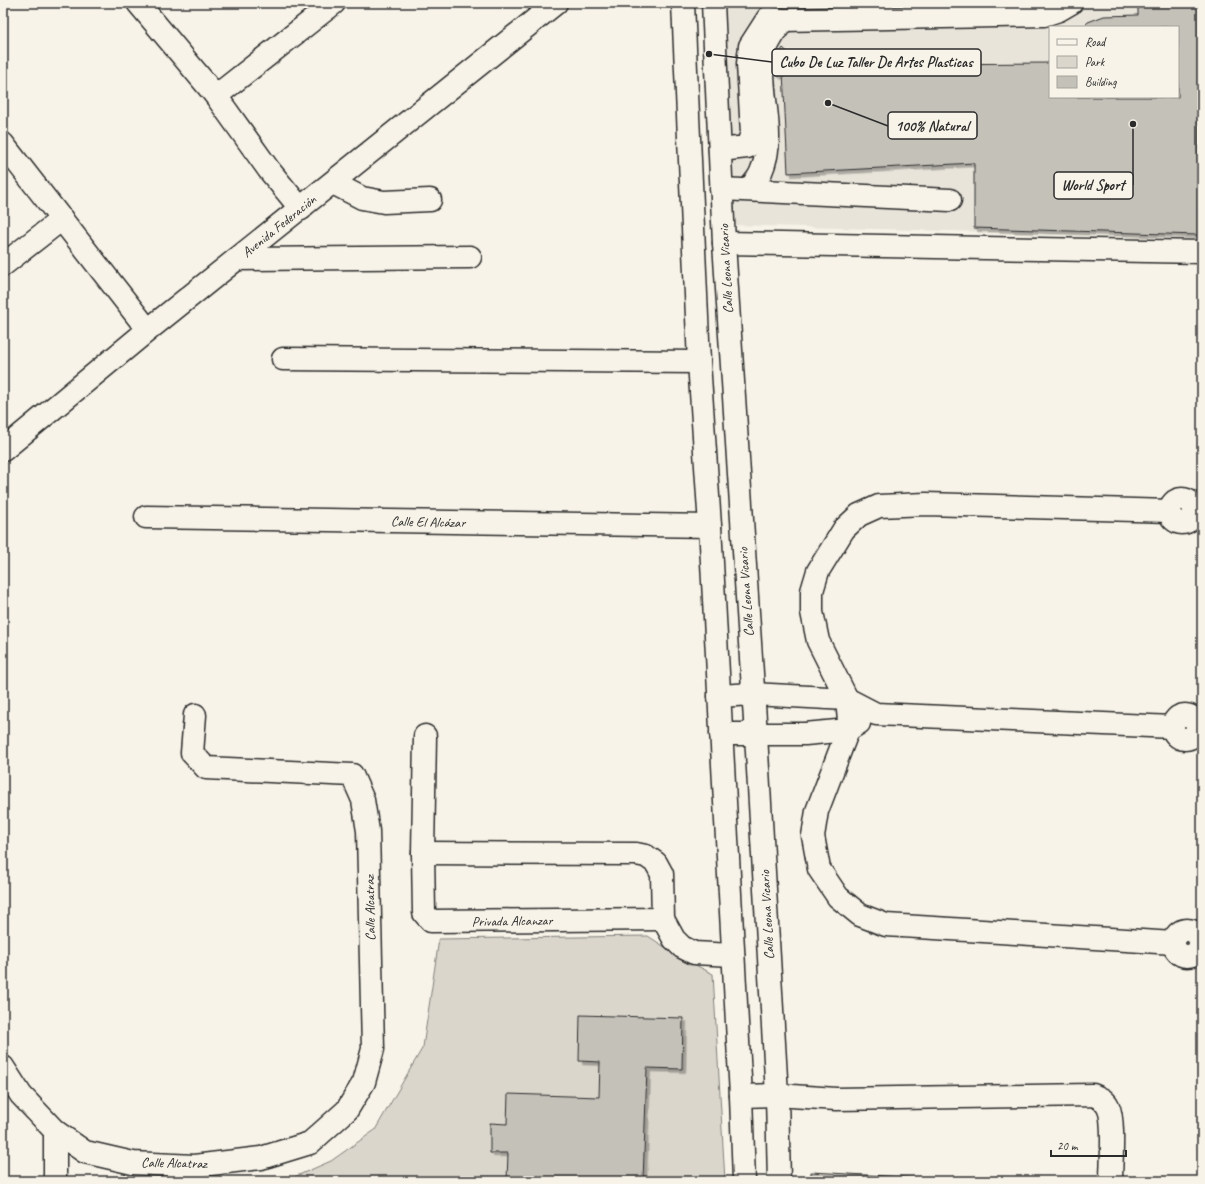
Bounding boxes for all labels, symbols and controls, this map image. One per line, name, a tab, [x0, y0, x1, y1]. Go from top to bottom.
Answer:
legend	[1049, 26, 1179, 98]
text: Road	[1085, 34, 1107, 50]
callout: Cubo De Luz Taller De Artes Plasticas	[772, 49, 981, 76]
text: Cubo De Luz Taller De Artes Plasticas	[779, 53, 974, 72]
text: Park	[1085, 54, 1106, 70]
text: Building	[1085, 74, 1117, 90]
callout: 100% Natural	[888, 112, 977, 139]
text: 100% Natural	[895, 117, 972, 136]
callout: World Sport	[1054, 172, 1133, 199]
text: World Sport	[1062, 176, 1127, 195]
street label: Avenida Federación	[239, 191, 320, 261]
street label: Calle Leona Vicario	[715, 223, 737, 314]
street label: Calle El Alcázar	[391, 513, 466, 531]
street label: Calle Leona Vicario	[734, 546, 758, 637]
street label: Calle Leona Vicario	[756, 869, 778, 960]
street label: Calle Alcatraz	[361, 873, 379, 941]
street label: Privada Alcanzar	[471, 912, 554, 930]
scale bar	[1051, 1132, 1126, 1158]
text: 20 m	[1057, 1138, 1079, 1154]
street label: Calle Alcatraz	[141, 1154, 209, 1172]

